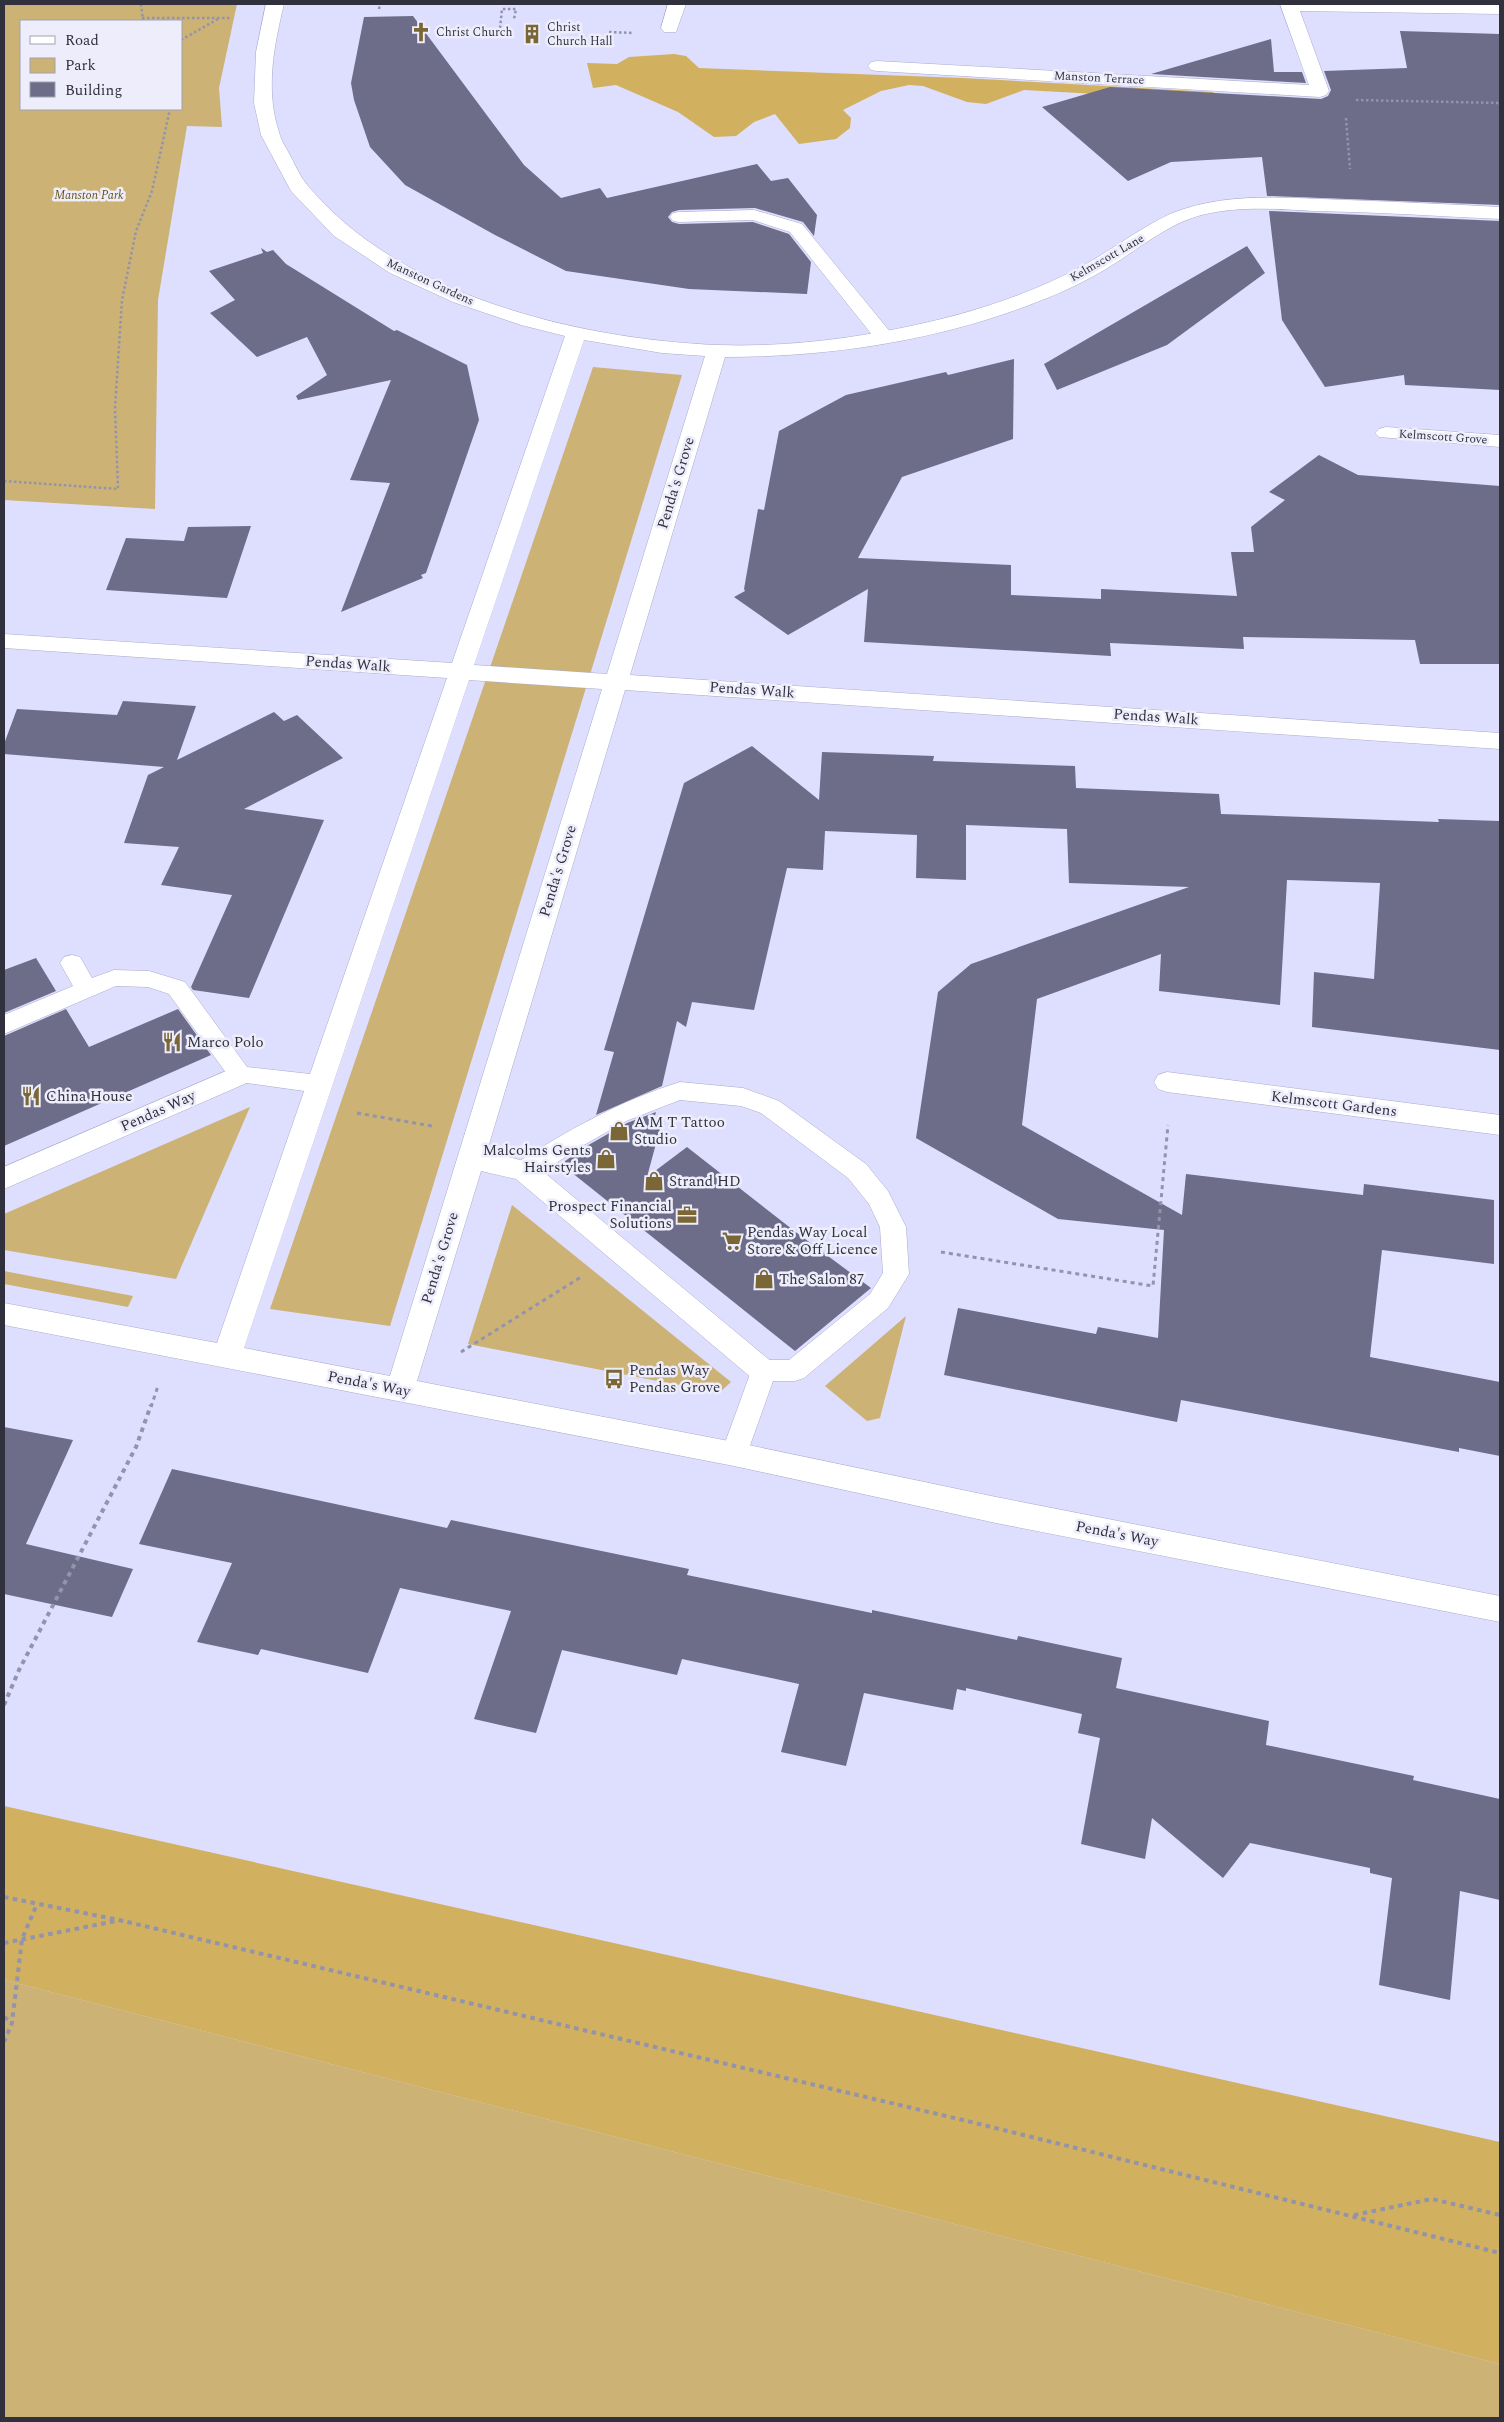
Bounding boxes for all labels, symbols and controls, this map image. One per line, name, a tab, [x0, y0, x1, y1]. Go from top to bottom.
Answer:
place label: Christ Church Hall	[547, 18, 613, 51]
legend	[20, 20, 182, 110]
church icon: Christ Church	[410, 21, 432, 43]
place label: Christ Church	[436, 23, 512, 42]
building icon: Christ Church Hall	[521, 23, 543, 45]
text: Road	[65, 29, 99, 52]
text: Park	[65, 54, 96, 77]
street label: Manston Terrace	[1053, 66, 1145, 90]
text: Building	[65, 79, 122, 102]
park label: Manston Park	[54, 186, 124, 205]
street label: Kelmscott Lane	[1066, 229, 1148, 287]
street label: Manston Gardens	[383, 253, 477, 311]
street label: Kelmscott Grove	[1398, 424, 1488, 450]
street label: Penda's Grove	[651, 434, 701, 532]
street label: Pendas Walk	[304, 650, 392, 678]
street label: Pendas Walk	[708, 676, 796, 704]
street label: Pendas Walk	[1112, 703, 1200, 731]
street label: Penda's Grove	[533, 822, 583, 920]
restaurant icon: Marco Polo	[161, 1031, 183, 1053]
place label: Marco Polo	[187, 1031, 264, 1054]
street label: Pendas Way	[117, 1084, 200, 1138]
restaurant icon: China House	[20, 1085, 42, 1107]
place label: China House	[46, 1085, 132, 1108]
street label: Kelmscott Gardens	[1270, 1085, 1398, 1123]
place label: A M T Tattoo Studio	[634, 1111, 725, 1151]
shop icon: A M T Tattoo Studio	[608, 1120, 630, 1142]
place label: Malcolms Gents Hairstyles	[483, 1139, 591, 1179]
shop icon: Malcolms Gents Hairstyles	[595, 1148, 617, 1170]
shop icon: Strand HD	[643, 1170, 665, 1192]
place label: Strand HD	[669, 1170, 741, 1193]
place label: Prospect Financial Solutions	[548, 1195, 672, 1235]
office icon: Prospect Financial Solutions	[676, 1204, 698, 1226]
street label: Penda's Grove	[415, 1209, 465, 1307]
place label: Pendas Way Local Store & Off Licence	[747, 1221, 878, 1261]
supermarket icon: Pendas Way Local Store & Off Licence	[721, 1230, 743, 1252]
shop icon: The Salon 87	[753, 1268, 775, 1290]
place label: The Salon 87	[779, 1268, 864, 1291]
place label: Pendas Way Pendas Grove	[629, 1359, 720, 1399]
street label: Penda's Way	[326, 1365, 413, 1403]
bus stop icon: Pendas Way Pendas Grove	[603, 1368, 625, 1390]
street label: Penda's Way	[1074, 1515, 1161, 1553]

